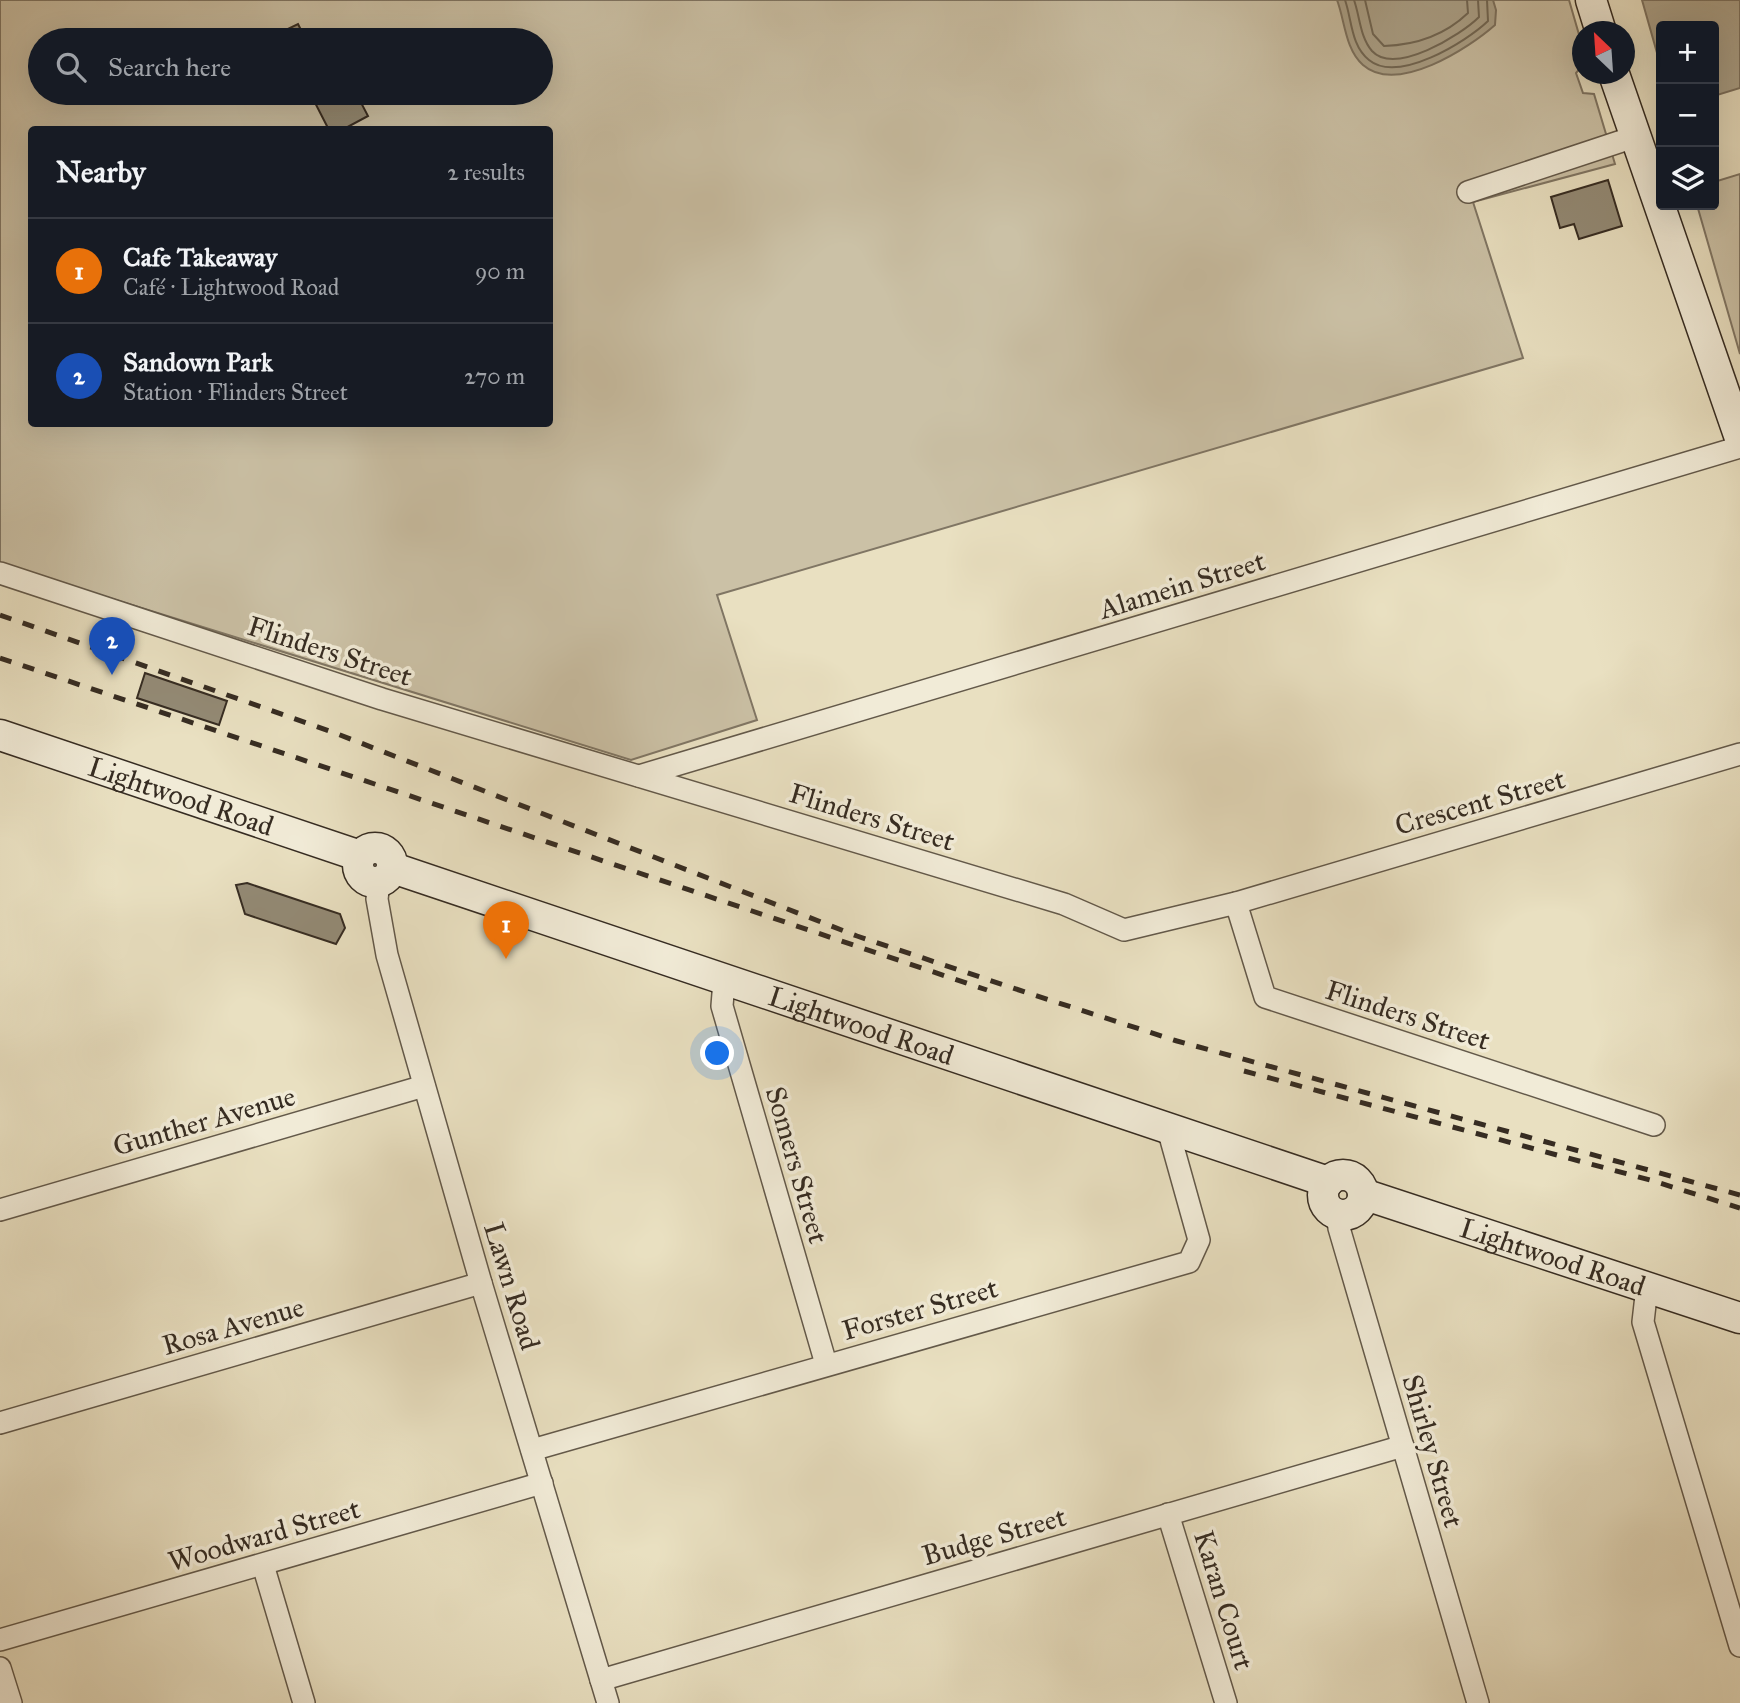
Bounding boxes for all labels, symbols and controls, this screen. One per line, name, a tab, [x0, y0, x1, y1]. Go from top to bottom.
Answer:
north arrow	[1572, 21, 1635, 84]
map controls	[1656, 21, 1719, 210]
button: +	[1656, 21, 1719, 84]
search box	[28, 28, 553, 105]
icon: search	[52, 48, 90, 86]
text: Search here	[108, 51, 231, 83]
button: −	[1656, 84, 1719, 147]
button: layers	[1656, 147, 1719, 210]
text: Nearby	[56, 154, 146, 190]
text: 2 results	[447, 158, 525, 186]
text: Cafe Takeaway	[123, 241, 277, 273]
text: 1	[74, 257, 84, 285]
text: 90 m	[475, 257, 525, 285]
text: Café · Lightwood Road	[123, 273, 339, 301]
text: Sandown Park	[123, 346, 273, 378]
text: 2	[73, 362, 85, 390]
text: 270 m	[464, 362, 525, 390]
text: Station · Flinders Street	[123, 378, 348, 406]
street label: Alamein Street	[1094, 543, 1269, 627]
street label: Flinders Street	[243, 608, 417, 694]
pin: 2	[89, 617, 135, 675]
street label: Lightwood Road	[84, 748, 278, 843]
street label: Crescent Street	[1391, 761, 1569, 843]
street label: Flinders Street	[785, 775, 959, 859]
pin: 1	[483, 901, 529, 959]
street label: Flinders Street	[1321, 972, 1495, 1058]
street label: Lightwood Road	[764, 978, 959, 1073]
your location	[700, 1036, 734, 1070]
street label: Gunther Avenue	[109, 1078, 299, 1164]
street label: Somers Street	[758, 1082, 836, 1248]
street label: Lightwood Road	[1456, 1210, 1650, 1303]
street label: Lawn Road	[476, 1218, 548, 1354]
street label: Forster Street	[838, 1270, 1002, 1348]
street label: Rosa Avenue	[158, 1289, 308, 1363]
street label: Shirley Street	[1394, 1371, 1472, 1532]
street label: Woodward Street	[164, 1491, 364, 1579]
street label: Budge Street	[918, 1499, 1070, 1573]
street label: Karan Court	[1186, 1526, 1262, 1674]

